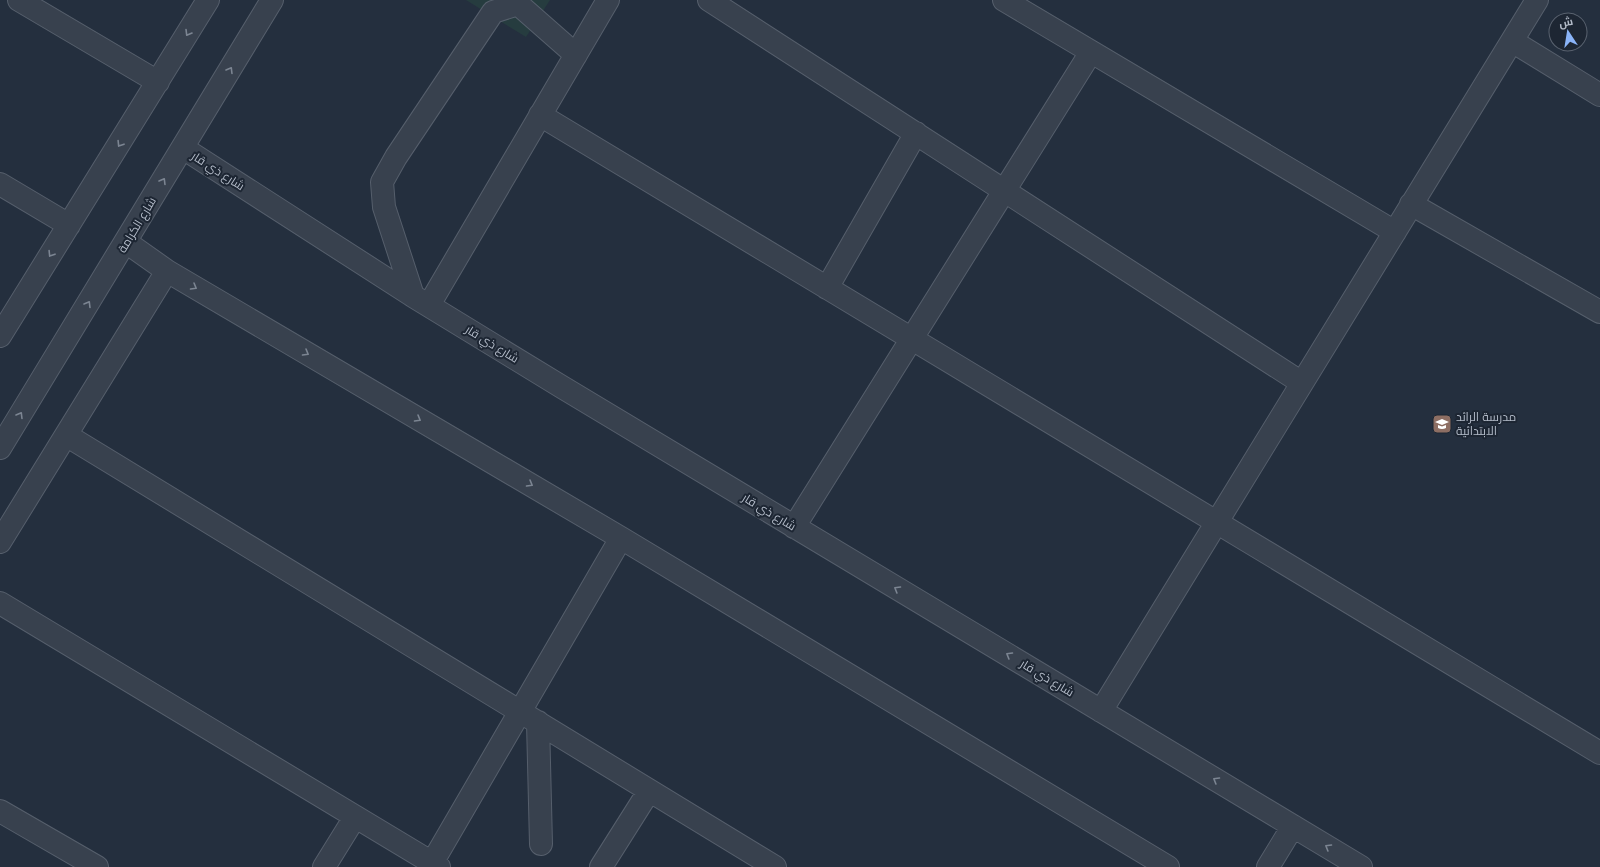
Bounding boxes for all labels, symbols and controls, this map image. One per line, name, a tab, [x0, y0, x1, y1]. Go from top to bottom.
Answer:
north arrow	[1548, 12, 1588, 52]
text: ش	[1558, 15, 1574, 31]
one-way arrow	[185, 29, 193, 36]
one-way arrow	[225, 67, 232, 74]
one-way arrow	[117, 140, 124, 147]
street label: شارع ذي قار	[186, 148, 247, 196]
one-way arrow	[158, 178, 165, 185]
street label: شارع الكرامة	[115, 195, 160, 256]
one-way arrow	[48, 250, 55, 257]
one-way arrow	[190, 282, 197, 289]
one-way arrow	[84, 301, 91, 308]
street label: شارع ذي قار	[460, 322, 521, 368]
one-way arrow	[302, 348, 309, 355]
place label: مدرسة الرائد الابتدائية	[1456, 410, 1516, 438]
one-way arrow	[16, 412, 23, 419]
school or university icon: مدرسة الرائد الابتدائية	[1431, 413, 1453, 435]
one-way arrow	[414, 414, 421, 421]
one-way arrow	[526, 480, 533, 487]
street label: شارع ذي قار	[737, 490, 798, 536]
one-way arrow	[894, 586, 901, 593]
one-way arrow	[1006, 653, 1013, 660]
street label: شارع ذي قار	[1015, 656, 1076, 702]
one-way arrow	[1213, 777, 1220, 785]
one-way arrow	[1325, 844, 1332, 852]

